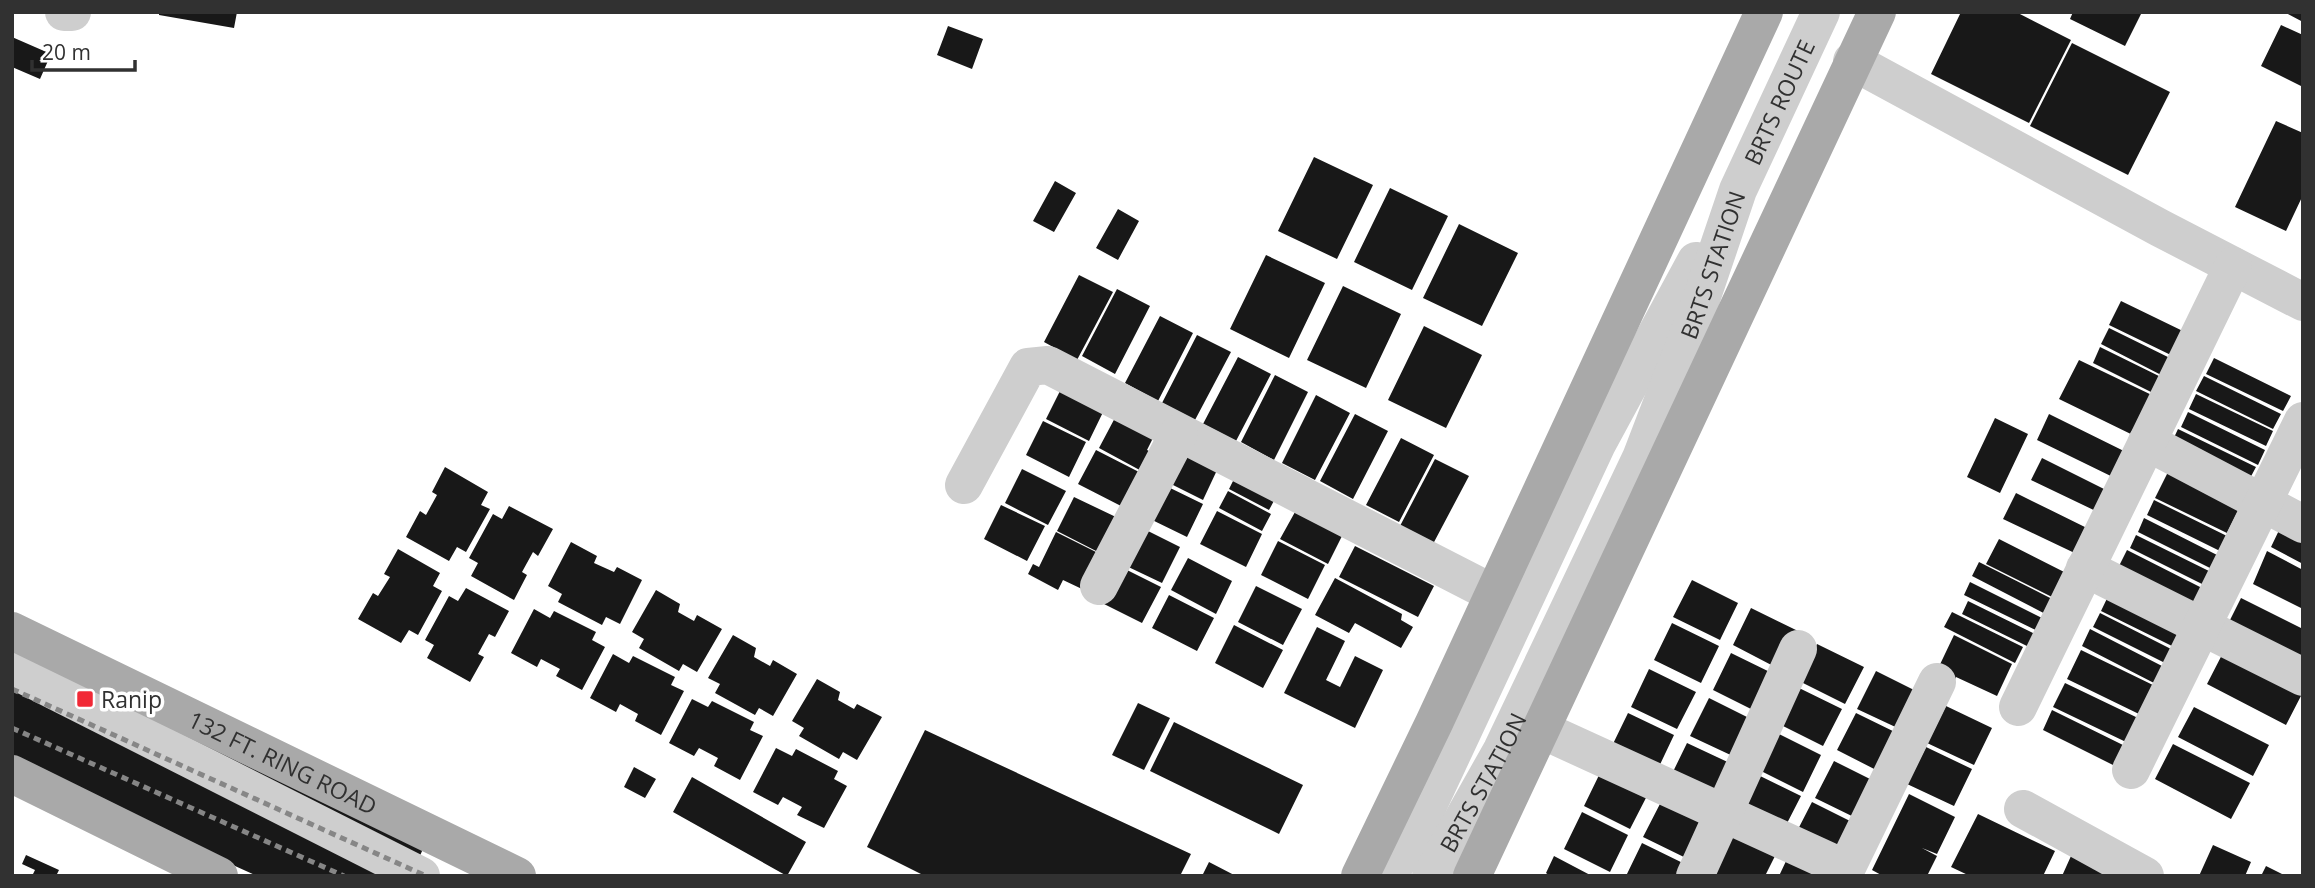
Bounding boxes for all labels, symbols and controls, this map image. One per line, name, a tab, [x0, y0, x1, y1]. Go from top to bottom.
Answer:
scale bar	[32, 28, 135, 72]
street label: BRTS ROUTE	[1736, 34, 1822, 170]
text: 20 m	[42, 38, 91, 66]
street label: BRTS STATION	[1672, 187, 1753, 344]
place label: Ranip	[101, 683, 162, 715]
marker: Ranip	[75, 689, 95, 709]
street label: 132 FT. RING ROAD	[183, 703, 382, 822]
street label: BRTS STATION	[1432, 707, 1533, 858]

